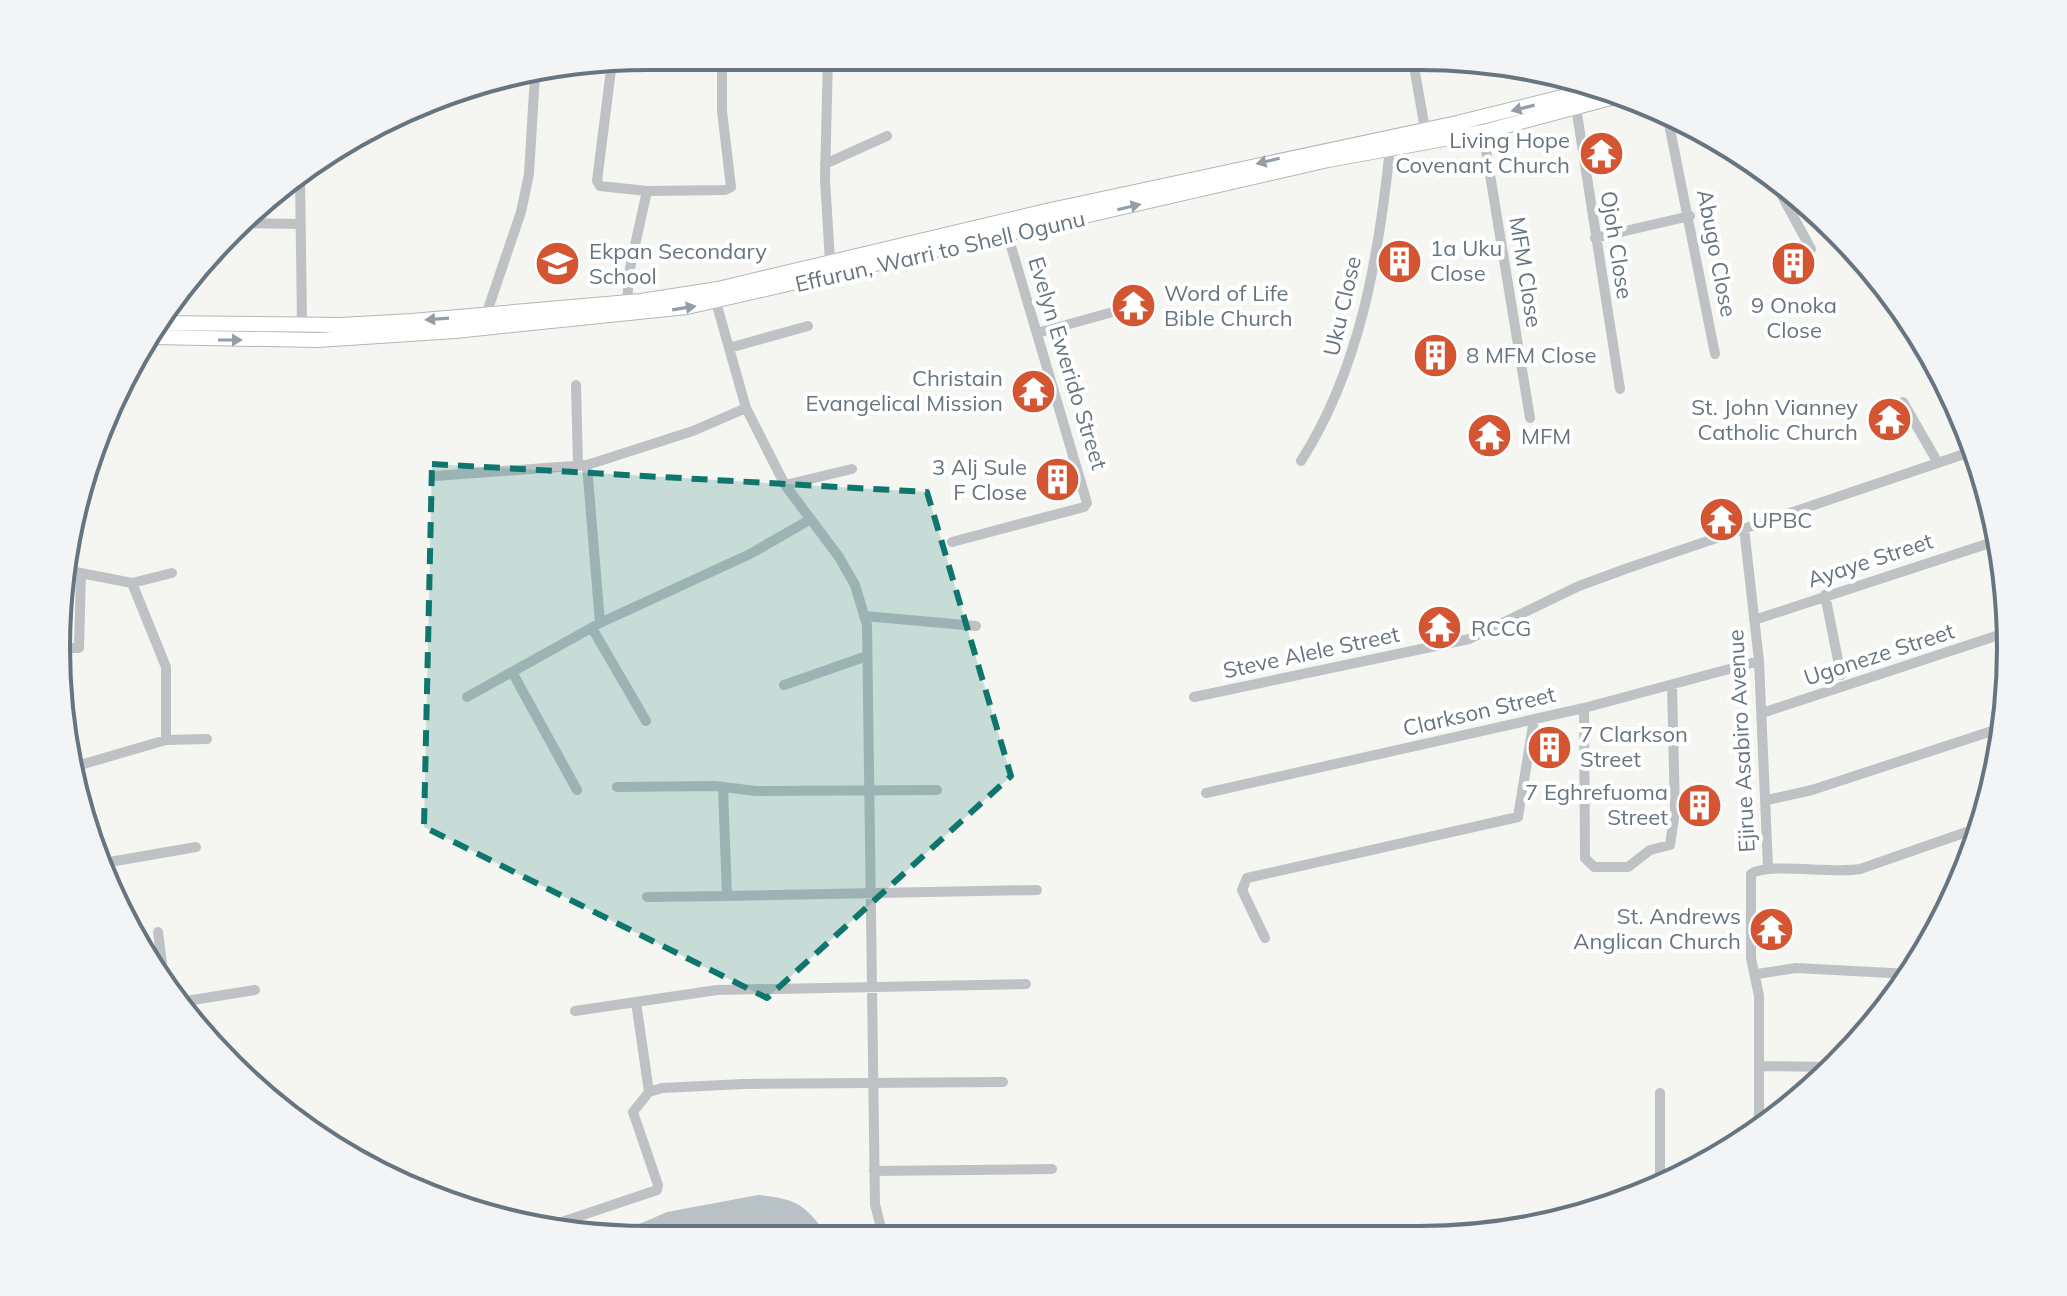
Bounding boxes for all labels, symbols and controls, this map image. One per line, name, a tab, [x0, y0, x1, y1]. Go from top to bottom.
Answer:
one-way arrow	[1510, 102, 1535, 114]
place label: Living Hope Covenant Church	[1395, 126, 1570, 179]
temple icon: Living Hope Covenant Church	[1577, 129, 1625, 177]
one-way arrow	[1256, 155, 1281, 168]
street label: Abugo Close	[1691, 187, 1743, 319]
street label: Ojoh Close	[1595, 189, 1639, 301]
one-way arrow	[1117, 201, 1142, 213]
street label: Effurun, Warri to Shell Ogunu	[792, 204, 1088, 298]
street label: MFM Close	[1503, 215, 1549, 329]
place label: 1a Uku Close	[1430, 234, 1502, 287]
place label: Ekpan Secondary School	[589, 237, 767, 290]
building icon: 1a Uku Close	[1375, 237, 1423, 285]
school or university icon: Ekpan Secondary School	[534, 240, 582, 288]
building icon: 9 Onoka Close	[1770, 240, 1818, 288]
street label: Evelyn Ewerido Street	[1022, 253, 1114, 473]
street label: Uku Close	[1317, 253, 1367, 359]
place label: Word of Life Bible Church	[1164, 279, 1293, 332]
temple icon: Word of Life Bible Church	[1109, 282, 1157, 330]
place label: 9 Onoka Close	[1751, 291, 1837, 344]
one-way arrow	[672, 301, 697, 313]
one-way arrow	[424, 313, 449, 326]
building icon: 8 MFM Close	[1411, 331, 1459, 379]
one-way arrow	[218, 334, 243, 346]
place label: 8 MFM Close	[1466, 341, 1597, 369]
place label: Christain Evangelical Mission	[805, 364, 1003, 417]
temple icon: Christain Evangelical Mission	[1010, 367, 1058, 415]
place label: St. John Vianney Catholic Church	[1691, 393, 1858, 446]
temple icon: St. John Vianney Catholic Church	[1865, 396, 1913, 444]
temple icon: MFM	[1466, 412, 1514, 460]
place label: MFM	[1521, 422, 1571, 450]
place label: 3 Alj Sule F Close	[932, 453, 1027, 506]
building icon: 3 Alj Sule F Close	[1034, 456, 1082, 504]
temple icon: UPBC	[1697, 496, 1745, 544]
place label: UPBC	[1752, 506, 1812, 534]
street label: Ayaye Street	[1804, 526, 1937, 593]
temple icon: RCCG	[1416, 604, 1464, 652]
place label: RCCG	[1471, 614, 1531, 642]
street label: Ugoneze Street	[1800, 616, 1958, 691]
street label: Steve Alele Street	[1220, 620, 1402, 684]
street label: Ejirue Asabiro Avenue	[1721, 629, 1761, 853]
street label: Clarkson Street	[1400, 680, 1558, 742]
place label: 7 Clarkson Street	[1580, 720, 1688, 773]
building icon: 7 Clarkson Street	[1525, 723, 1573, 771]
place label: 7 Eghrefuoma Street	[1525, 778, 1668, 831]
building icon: 7 Eghrefuoma Street	[1675, 781, 1723, 829]
place label: St. Andrews Anglican Church	[1573, 902, 1741, 955]
temple icon: St. Andrews Anglican Church	[1748, 905, 1796, 953]

